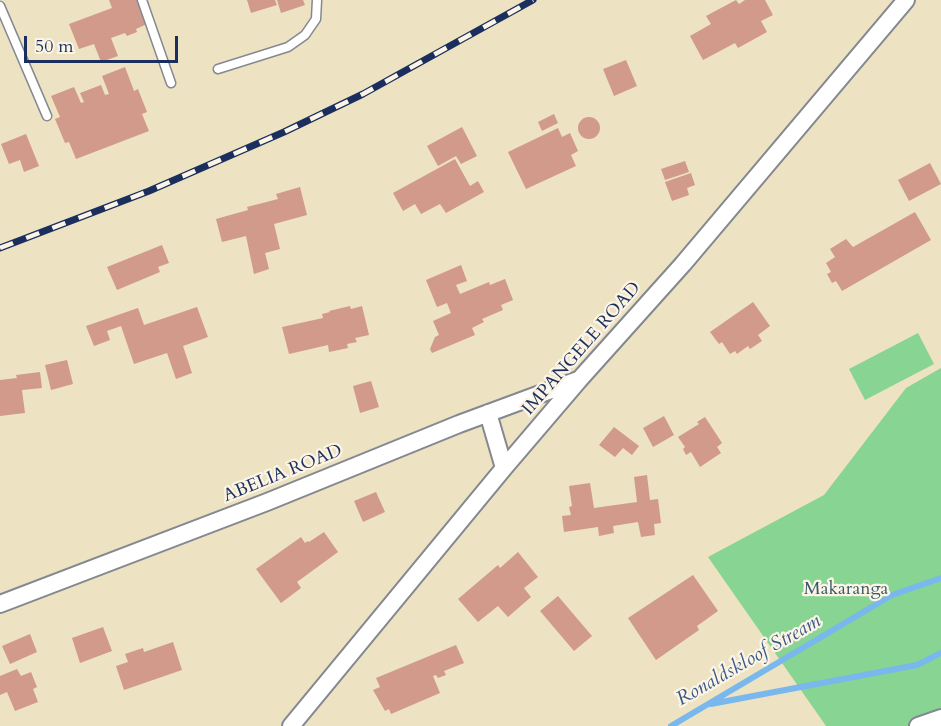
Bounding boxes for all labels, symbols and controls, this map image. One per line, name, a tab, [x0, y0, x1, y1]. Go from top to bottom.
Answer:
scale bar	[27, 24, 182, 62]
text: 50 m	[35, 34, 74, 59]
street label: IMPANGELE ROAD	[518, 278, 646, 420]
street label: ABELIA ROAD	[220, 440, 346, 508]
park label: Makaranga	[804, 579, 888, 601]
water label: Ronaldskloof Stream	[672, 610, 826, 712]

